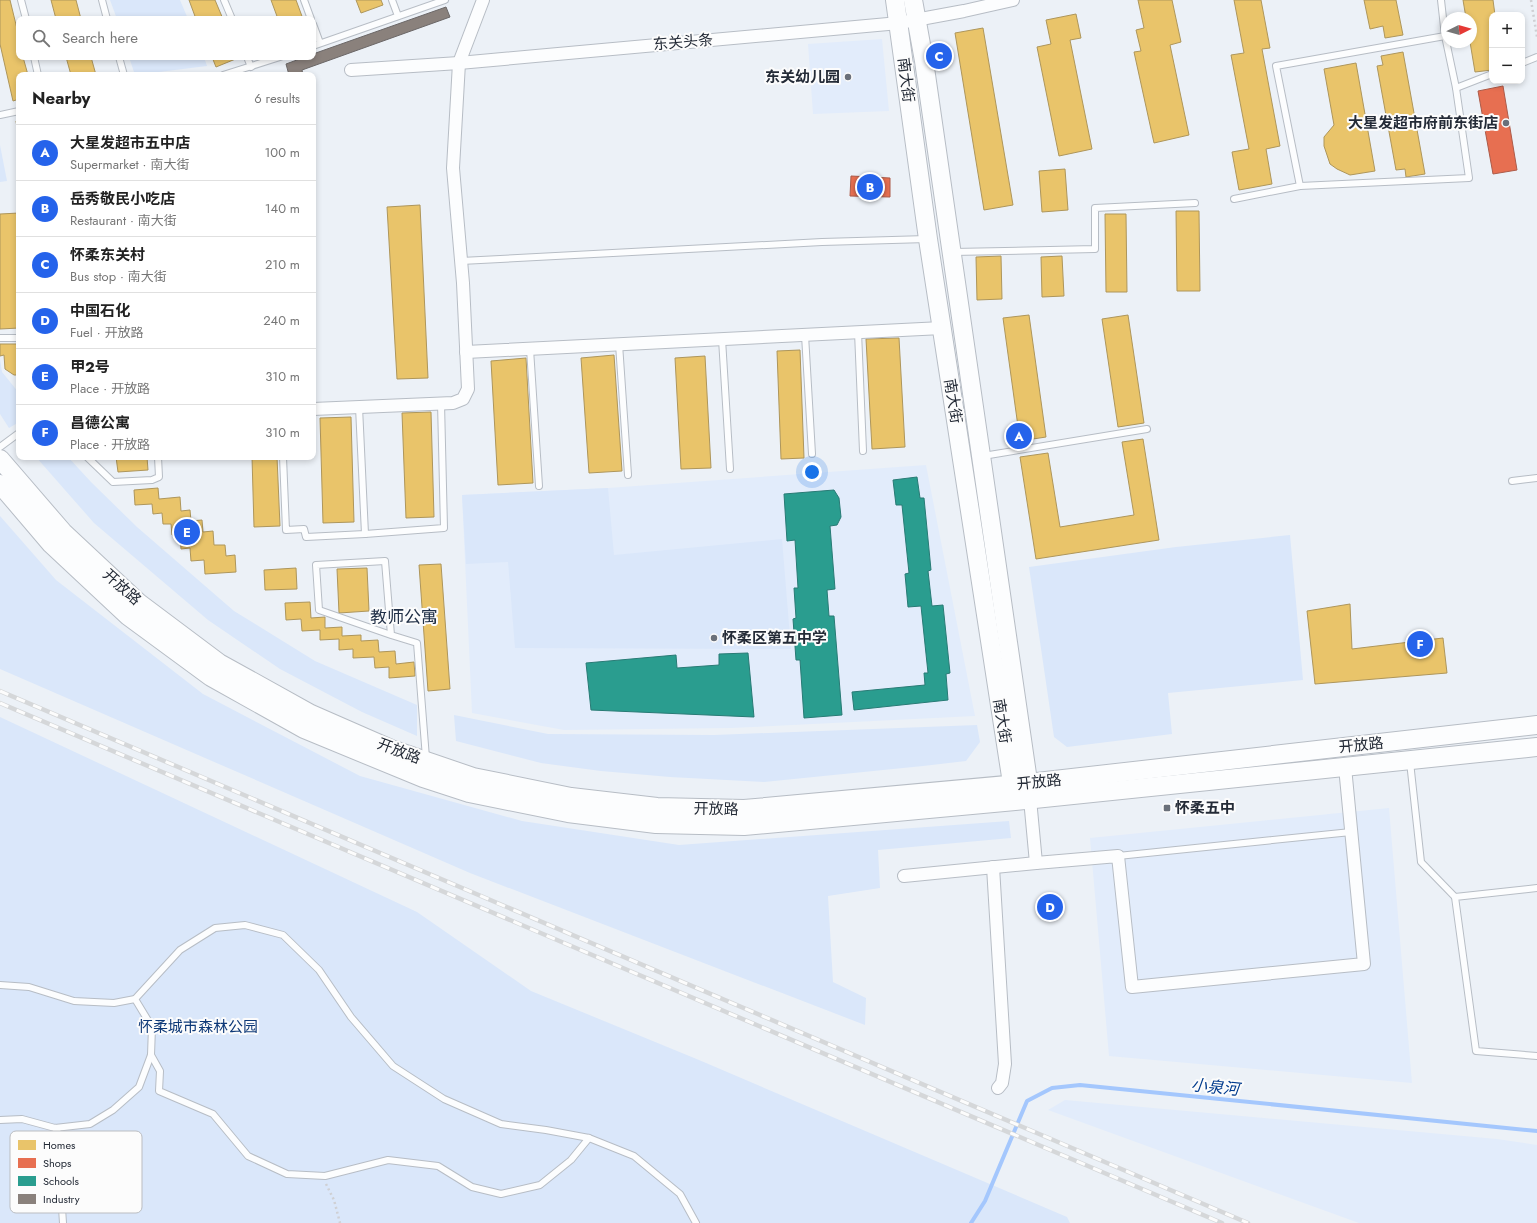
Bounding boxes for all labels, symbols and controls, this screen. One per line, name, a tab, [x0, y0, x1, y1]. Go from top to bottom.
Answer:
north arrow	[1441, 12, 1477, 48]
map controls	[1489, 12, 1525, 84]
button: +	[1489, 12, 1525, 48]
search box	[16, 16, 316, 60]
icon: search	[30, 27, 52, 49]
text: Search here	[62, 27, 138, 49]
street label: 东关头条	[652, 28, 714, 56]
pin: C	[926, 41, 952, 71]
button: −	[1489, 48, 1525, 84]
street label: 南大街	[892, 56, 920, 104]
place label: 东关幼儿园	[765, 66, 840, 88]
marker: 东关幼儿园	[843, 72, 853, 82]
text: Nearby	[32, 86, 90, 110]
text: 6 results	[254, 89, 300, 108]
place label: 大星发超市府前东街店	[1348, 112, 1498, 134]
marker: 大星发超市府前东街店	[1501, 118, 1511, 128]
text: 大星发超市五中店	[70, 132, 190, 154]
text: A	[40, 143, 50, 162]
text: 100 m	[265, 143, 300, 162]
text: Supermarket · 南大街	[70, 155, 189, 174]
pin: B	[857, 172, 883, 202]
text: 岳秀敬民小吃店	[70, 188, 175, 210]
text: B	[41, 199, 49, 218]
text: 140 m	[265, 199, 300, 218]
text: Restaurant · 南大街	[70, 211, 177, 230]
text: 怀柔东关村	[70, 244, 145, 266]
text: C	[40, 255, 50, 274]
text: 210 m	[265, 255, 300, 274]
text: Bus stop · 南大街	[70, 267, 167, 286]
text: 中国石化	[70, 300, 130, 322]
text: D	[40, 311, 50, 330]
text: 240 m	[263, 311, 300, 330]
text: Fuel · 开放路	[70, 323, 143, 342]
text: 甲2号	[70, 356, 110, 378]
text: E	[41, 367, 49, 386]
text: 310 m	[265, 367, 300, 386]
street label: 南大街	[939, 377, 967, 425]
text: Place · 开放路	[70, 379, 150, 398]
text: 昌德公寓	[70, 412, 130, 434]
pin: A	[1006, 421, 1032, 451]
text: F	[41, 423, 49, 442]
text: 310 m	[265, 423, 300, 442]
text: Place · 开放路	[70, 435, 150, 454]
your location	[802, 462, 822, 482]
pin: E	[174, 517, 200, 547]
street label: 开放路	[98, 564, 146, 610]
district label: 教师公寓	[370, 605, 438, 629]
place label: 怀柔区第五中学	[722, 627, 827, 649]
pin: F	[1407, 629, 1433, 659]
marker: 怀柔区第五中学	[709, 633, 719, 643]
street label: 南大街	[988, 697, 1016, 745]
street label: 开放路	[1337, 732, 1385, 758]
street label: 开放路	[374, 733, 424, 769]
street label: 开放路	[1015, 769, 1063, 795]
place label: 怀柔五中	[1175, 797, 1235, 819]
street label: 开放路	[693, 798, 739, 820]
marker: 怀柔五中	[1162, 803, 1172, 813]
pin: D	[1037, 892, 1063, 922]
park label: 怀柔城市森林公园	[138, 1016, 258, 1038]
water label: 小泉河	[1190, 1073, 1243, 1101]
legend	[10, 1131, 142, 1213]
text: Homes	[43, 1137, 76, 1153]
text: Shops	[43, 1155, 72, 1171]
text: Schools	[43, 1173, 80, 1189]
text: Industry	[43, 1191, 80, 1207]

